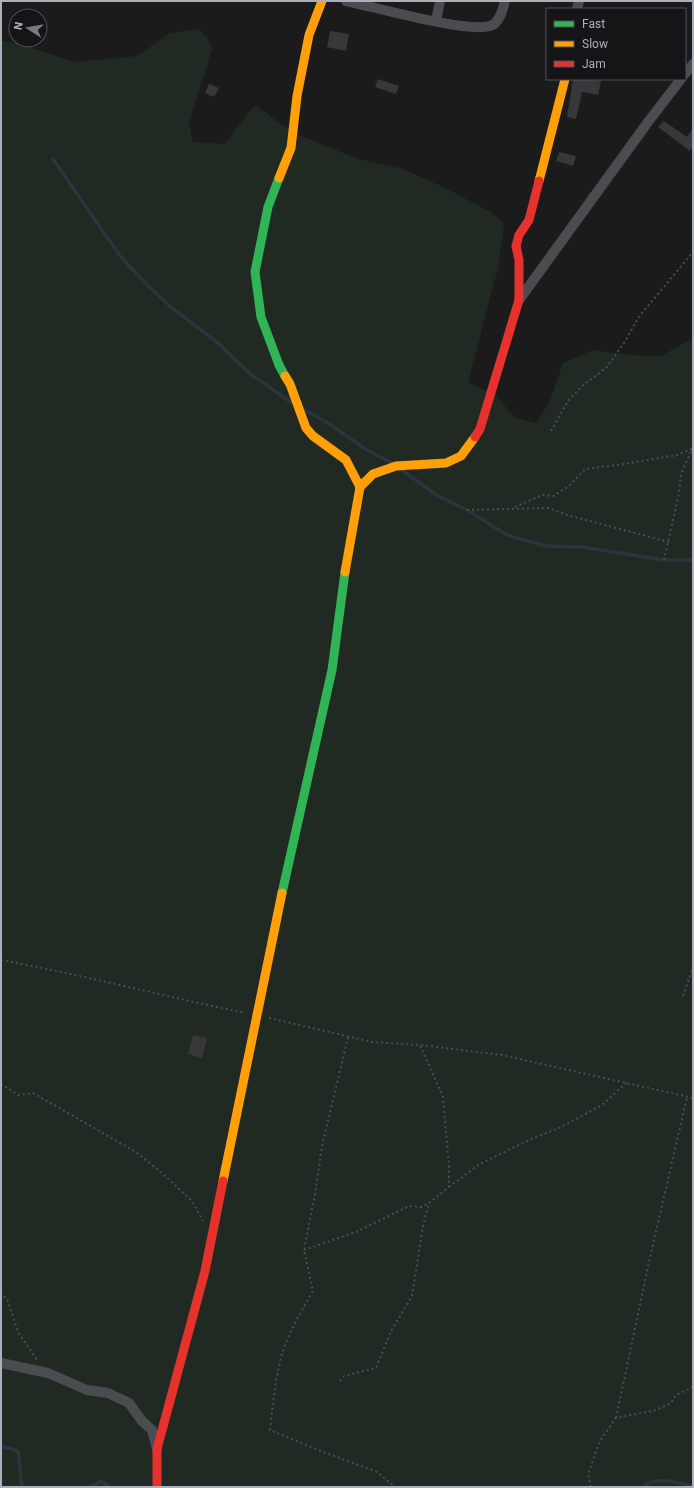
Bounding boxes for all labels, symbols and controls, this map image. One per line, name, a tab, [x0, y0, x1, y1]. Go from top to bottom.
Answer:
north arrow	[8, 8, 48, 48]
legend	[546, 8, 686, 80]
text: Fast	[582, 17, 605, 31]
text: N	[12, 21, 26, 31]
text: Slow	[582, 37, 608, 51]
text: Jam	[582, 57, 606, 71]

